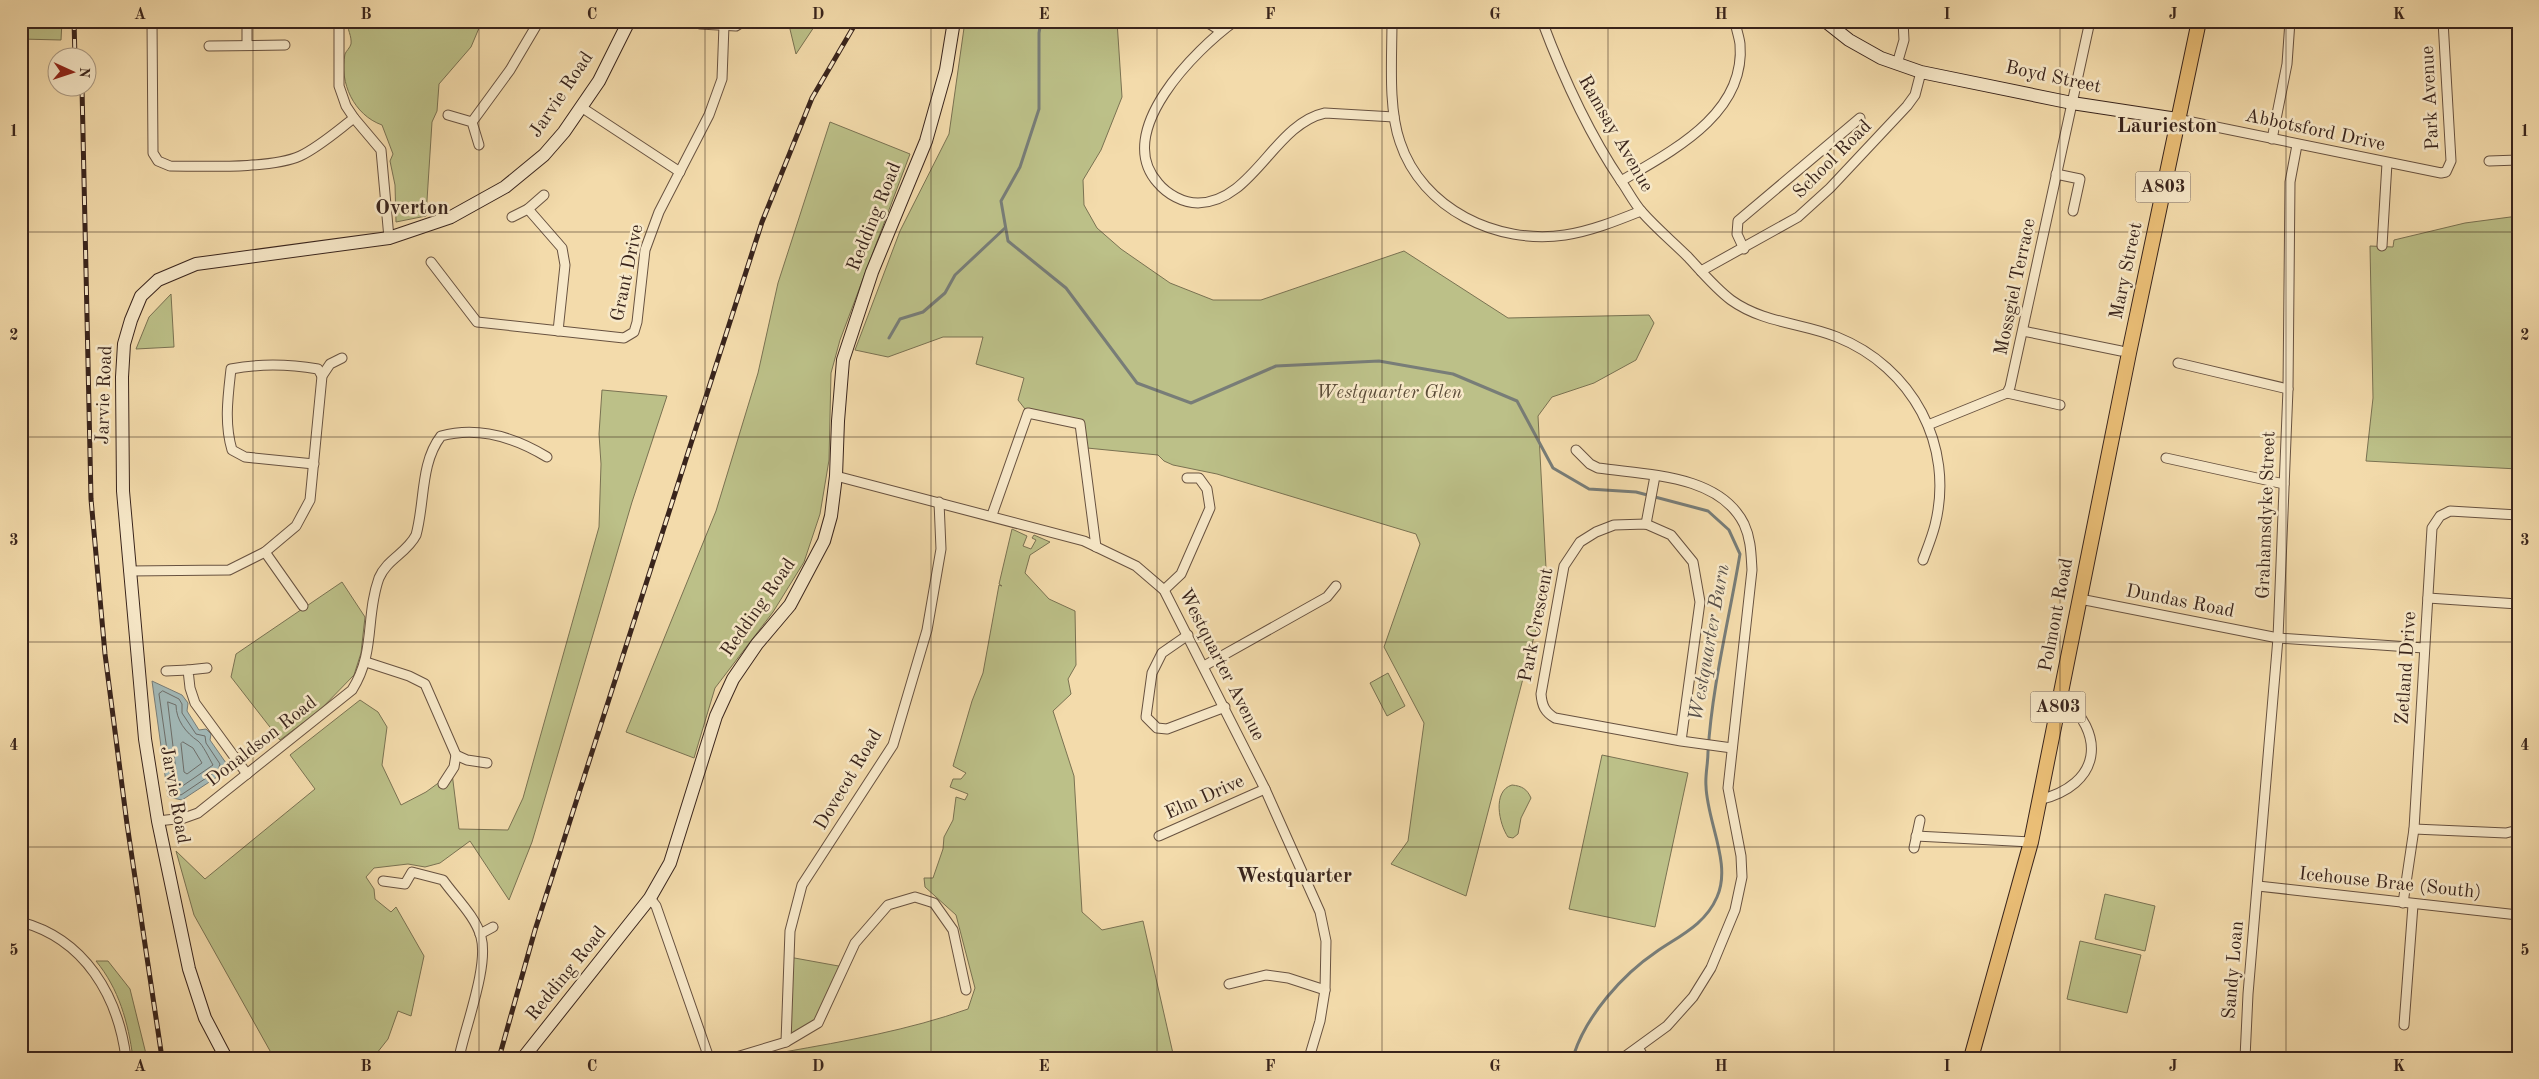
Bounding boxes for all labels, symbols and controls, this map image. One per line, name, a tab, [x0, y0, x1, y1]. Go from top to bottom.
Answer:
text: A	[134, 7, 146, 23]
text: B	[360, 7, 372, 23]
text: C	[587, 7, 597, 23]
text: D	[812, 7, 824, 23]
text: E	[1038, 7, 1050, 23]
text: F	[1265, 7, 1276, 23]
text: G	[1489, 7, 1501, 23]
text: H	[1714, 7, 1728, 23]
text: I	[1943, 7, 1951, 23]
text: J	[2169, 7, 2178, 23]
text: K	[2393, 7, 2405, 23]
street label: Park Avenue	[2419, 45, 2443, 151]
north arrow	[48, 48, 98, 98]
street label: Jarvie Road	[526, 49, 598, 141]
street label: Boyd Street	[2003, 59, 2103, 97]
text: N	[77, 67, 91, 79]
street label: Ramsay Avenue	[1574, 72, 1656, 196]
street label: Abbotsford Drive	[2243, 107, 2387, 155]
district label: Laurieston	[2117, 116, 2217, 137]
street label: School Road	[1790, 117, 1876, 203]
text: 1	[9, 124, 19, 140]
text: 1	[2520, 124, 2530, 140]
street label: Redding Road	[845, 160, 905, 274]
road number: A803	[2136, 172, 2190, 202]
district label: Overton	[375, 198, 449, 219]
street label: Mossgiel Terrace	[1992, 217, 2040, 357]
street label: Mary Street	[2107, 221, 2147, 321]
street label: Grant Drive	[608, 223, 648, 323]
text: 2	[9, 328, 19, 344]
text: 2	[2520, 328, 2530, 344]
street label: Jarvie Road	[94, 345, 116, 445]
park label: Westquarter Glen	[1316, 384, 1462, 403]
street label: Grahamsdyke Street	[2255, 431, 2279, 599]
text: 3	[9, 533, 19, 549]
text: 3	[2520, 533, 2530, 549]
street label: Redding Road	[718, 555, 800, 661]
street label: Polmont Road	[2037, 556, 2077, 674]
water label: Westquarter Burn	[1686, 563, 1734, 723]
street label: Park Crescent	[1517, 566, 1557, 684]
street label: Dundas Road	[2124, 582, 2236, 622]
street label: Westquarter Avenue	[1174, 586, 1268, 744]
street label: Zetland Drive	[2394, 611, 2420, 725]
road number: A803	[2030, 692, 2086, 722]
street label: Donaldson Road	[203, 693, 321, 791]
street label: Dovecot Road	[812, 726, 886, 833]
text: 4	[9, 738, 19, 754]
text: 4	[2520, 738, 2530, 754]
street label: Jarvie Road	[156, 745, 192, 845]
street label: Elm Drive	[1163, 772, 1247, 824]
street label: Icehouse Brae (South)	[2298, 864, 2482, 903]
district label: Westquarter	[1236, 866, 1352, 887]
street label: Sandy Loan	[2220, 920, 2248, 1020]
street label: Redding Road	[523, 923, 611, 1025]
text: 5	[9, 943, 19, 959]
text: 5	[2520, 943, 2530, 959]
text: A	[134, 1059, 146, 1075]
text: B	[360, 1059, 372, 1075]
text: C	[587, 1059, 597, 1075]
text: D	[812, 1059, 824, 1075]
text: E	[1038, 1059, 1050, 1075]
text: F	[1265, 1059, 1276, 1075]
text: G	[1489, 1059, 1501, 1075]
text: H	[1714, 1059, 1728, 1075]
text: I	[1943, 1059, 1951, 1075]
text: J	[2169, 1059, 2178, 1075]
text: K	[2393, 1059, 2405, 1075]

